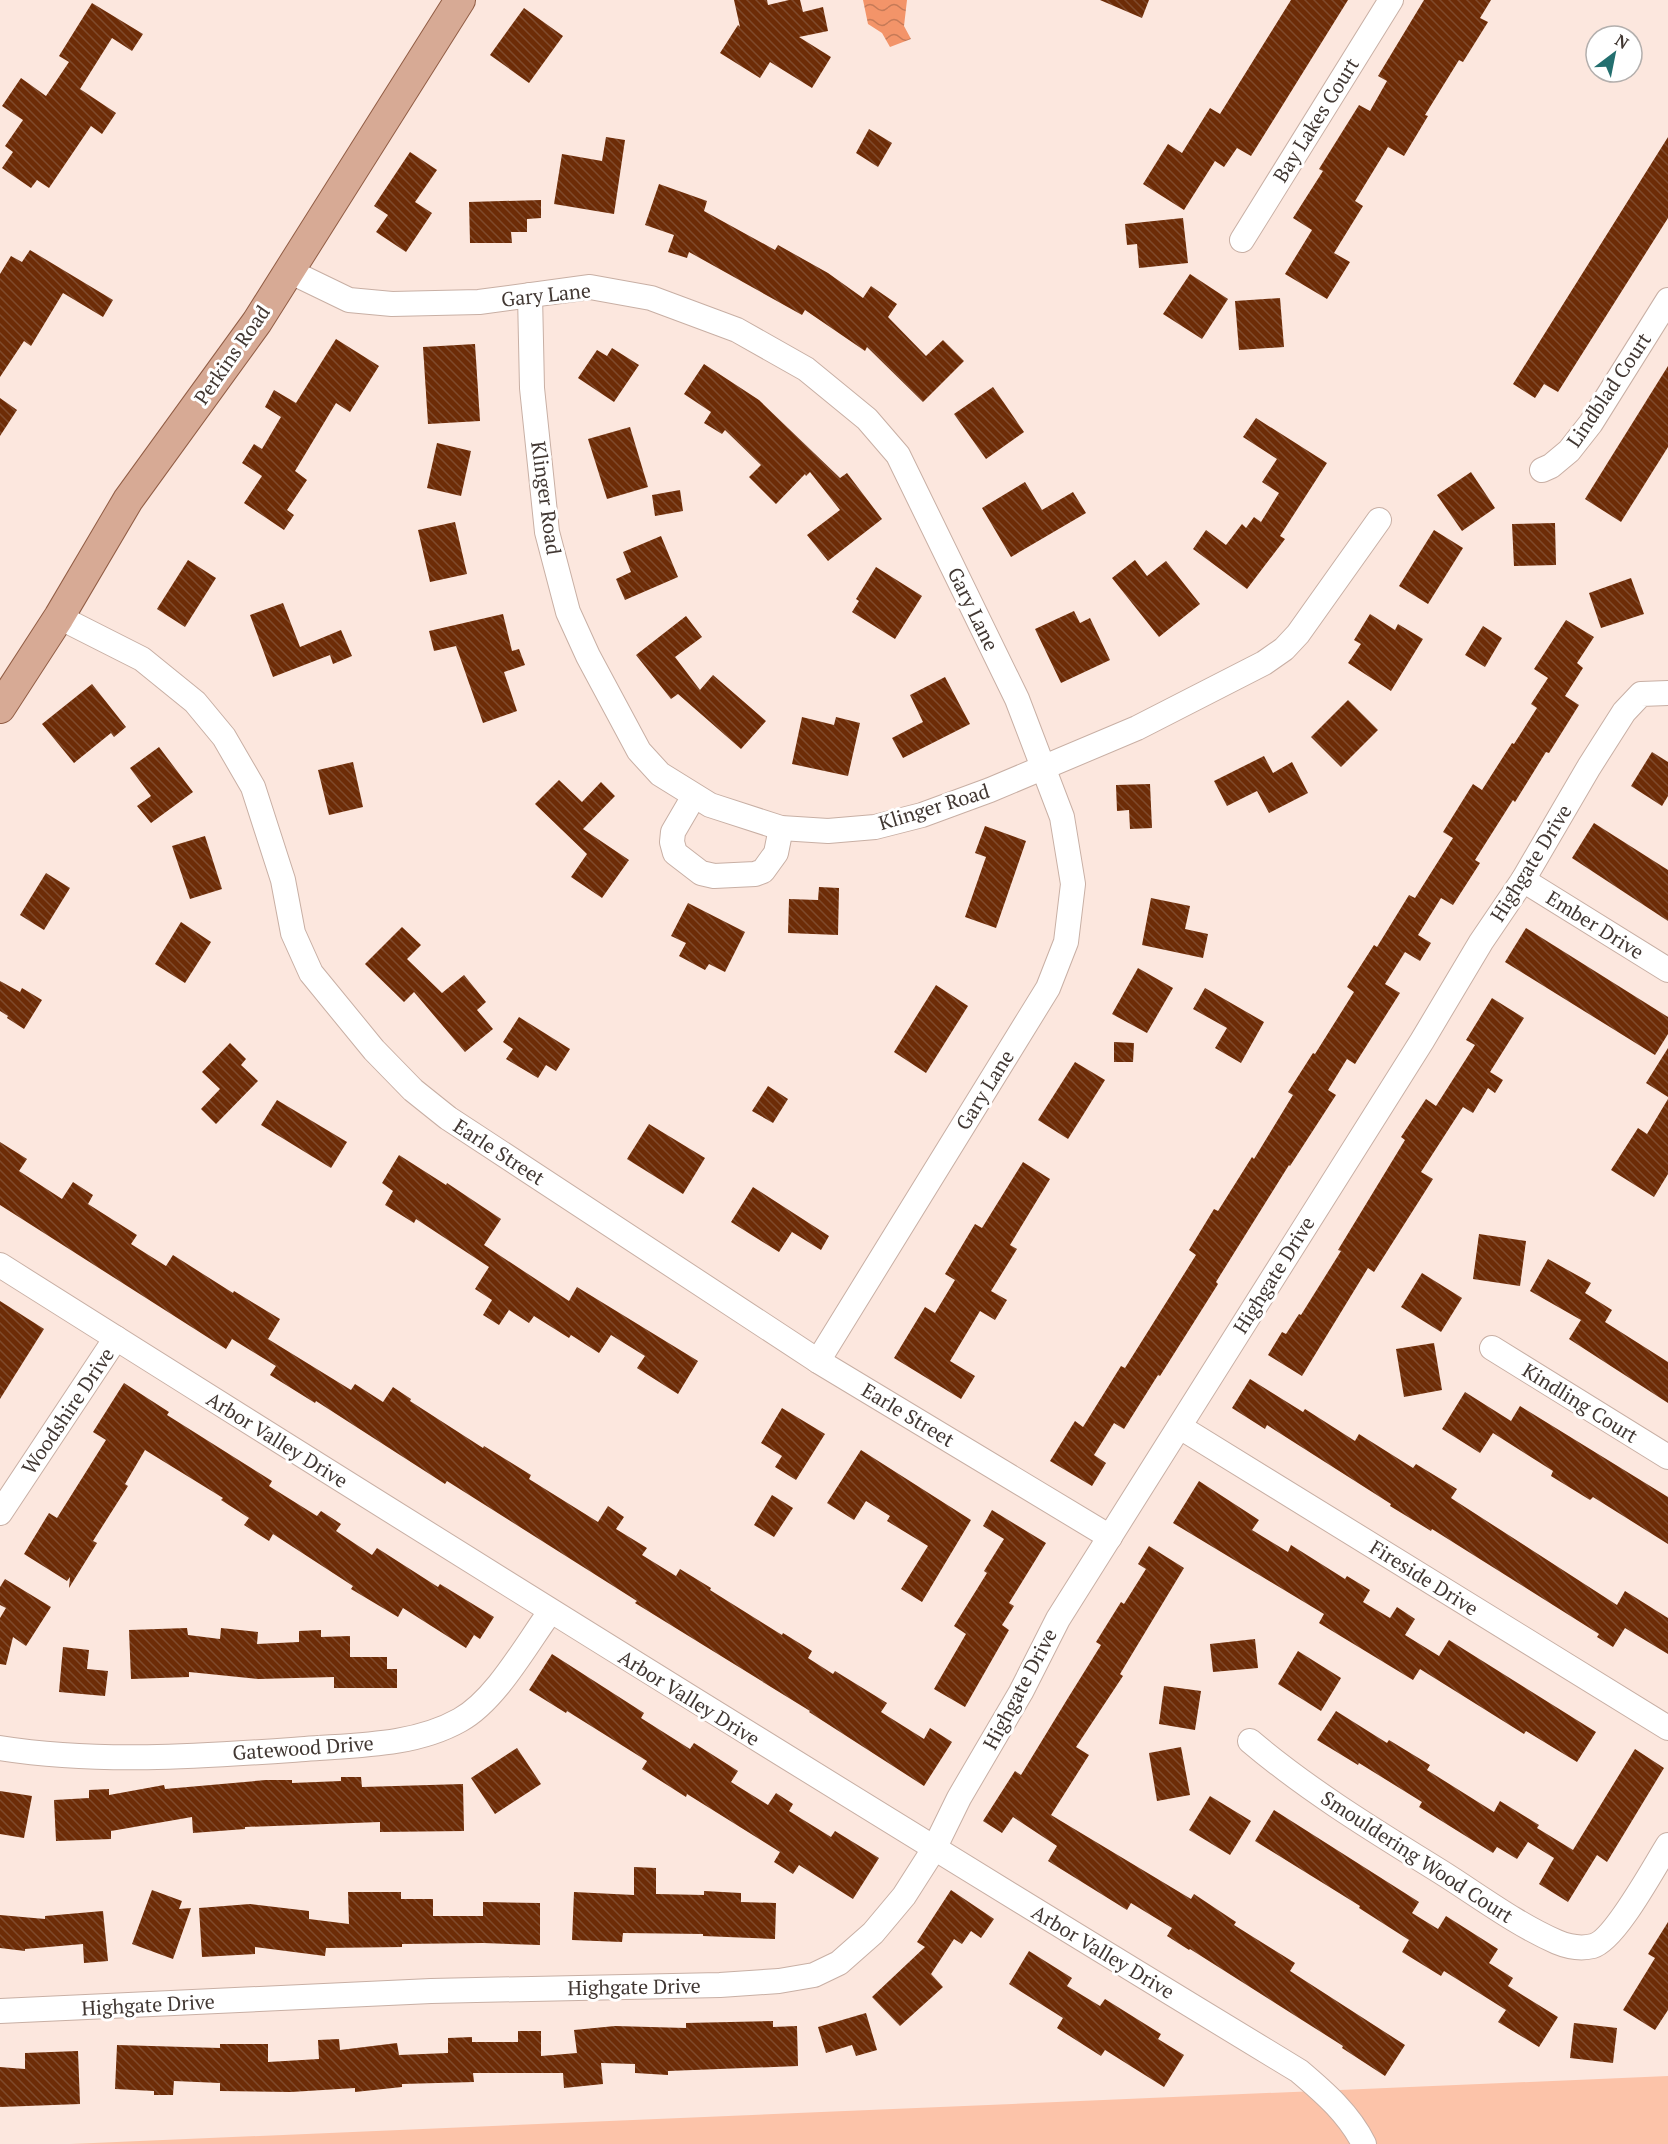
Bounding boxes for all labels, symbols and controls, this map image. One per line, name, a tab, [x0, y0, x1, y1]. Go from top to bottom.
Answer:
north arrow	[1584, 24, 1644, 84]
text: N	[1611, 29, 1633, 54]
street label: Bay Lakes Court	[1266, 52, 1365, 187]
street label: Gary Lane	[500, 276, 592, 313]
street label: Perkins Road	[187, 300, 276, 410]
street label: Lindblad Court	[1560, 327, 1657, 452]
street label: Klinger Road	[525, 439, 568, 557]
street label: Gary Lane	[942, 562, 1005, 655]
street label: Klinger Road	[875, 777, 993, 836]
street label: Highgate Drive	[1484, 799, 1577, 926]
street label: Ember Drive	[1541, 884, 1649, 965]
street label: Gary Lane	[949, 1044, 1020, 1135]
street label: Earle Street	[448, 1112, 551, 1191]
street label: Highgate Drive	[1227, 1211, 1320, 1338]
street label: Woodshire Drive	[15, 1342, 120, 1479]
street label: Kindling Court	[1517, 1356, 1644, 1449]
street label: Earle Street	[857, 1376, 960, 1453]
street label: Arbor Valley Drive	[201, 1385, 353, 1494]
street label: Fireside Drive	[1365, 1534, 1484, 1622]
street label: Highgate Drive	[976, 1623, 1063, 1754]
street label: Arbor Valley Drive	[613, 1643, 765, 1752]
street label: Gatewood Drive	[231, 1729, 374, 1766]
street label: Smouldering Wood Court	[1316, 1784, 1519, 1929]
street label: Arbor Valley Drive	[1027, 1898, 1180, 2005]
street label: Highgate Drive	[567, 1972, 701, 2001]
street label: Highgate Drive	[81, 1988, 215, 2021]

